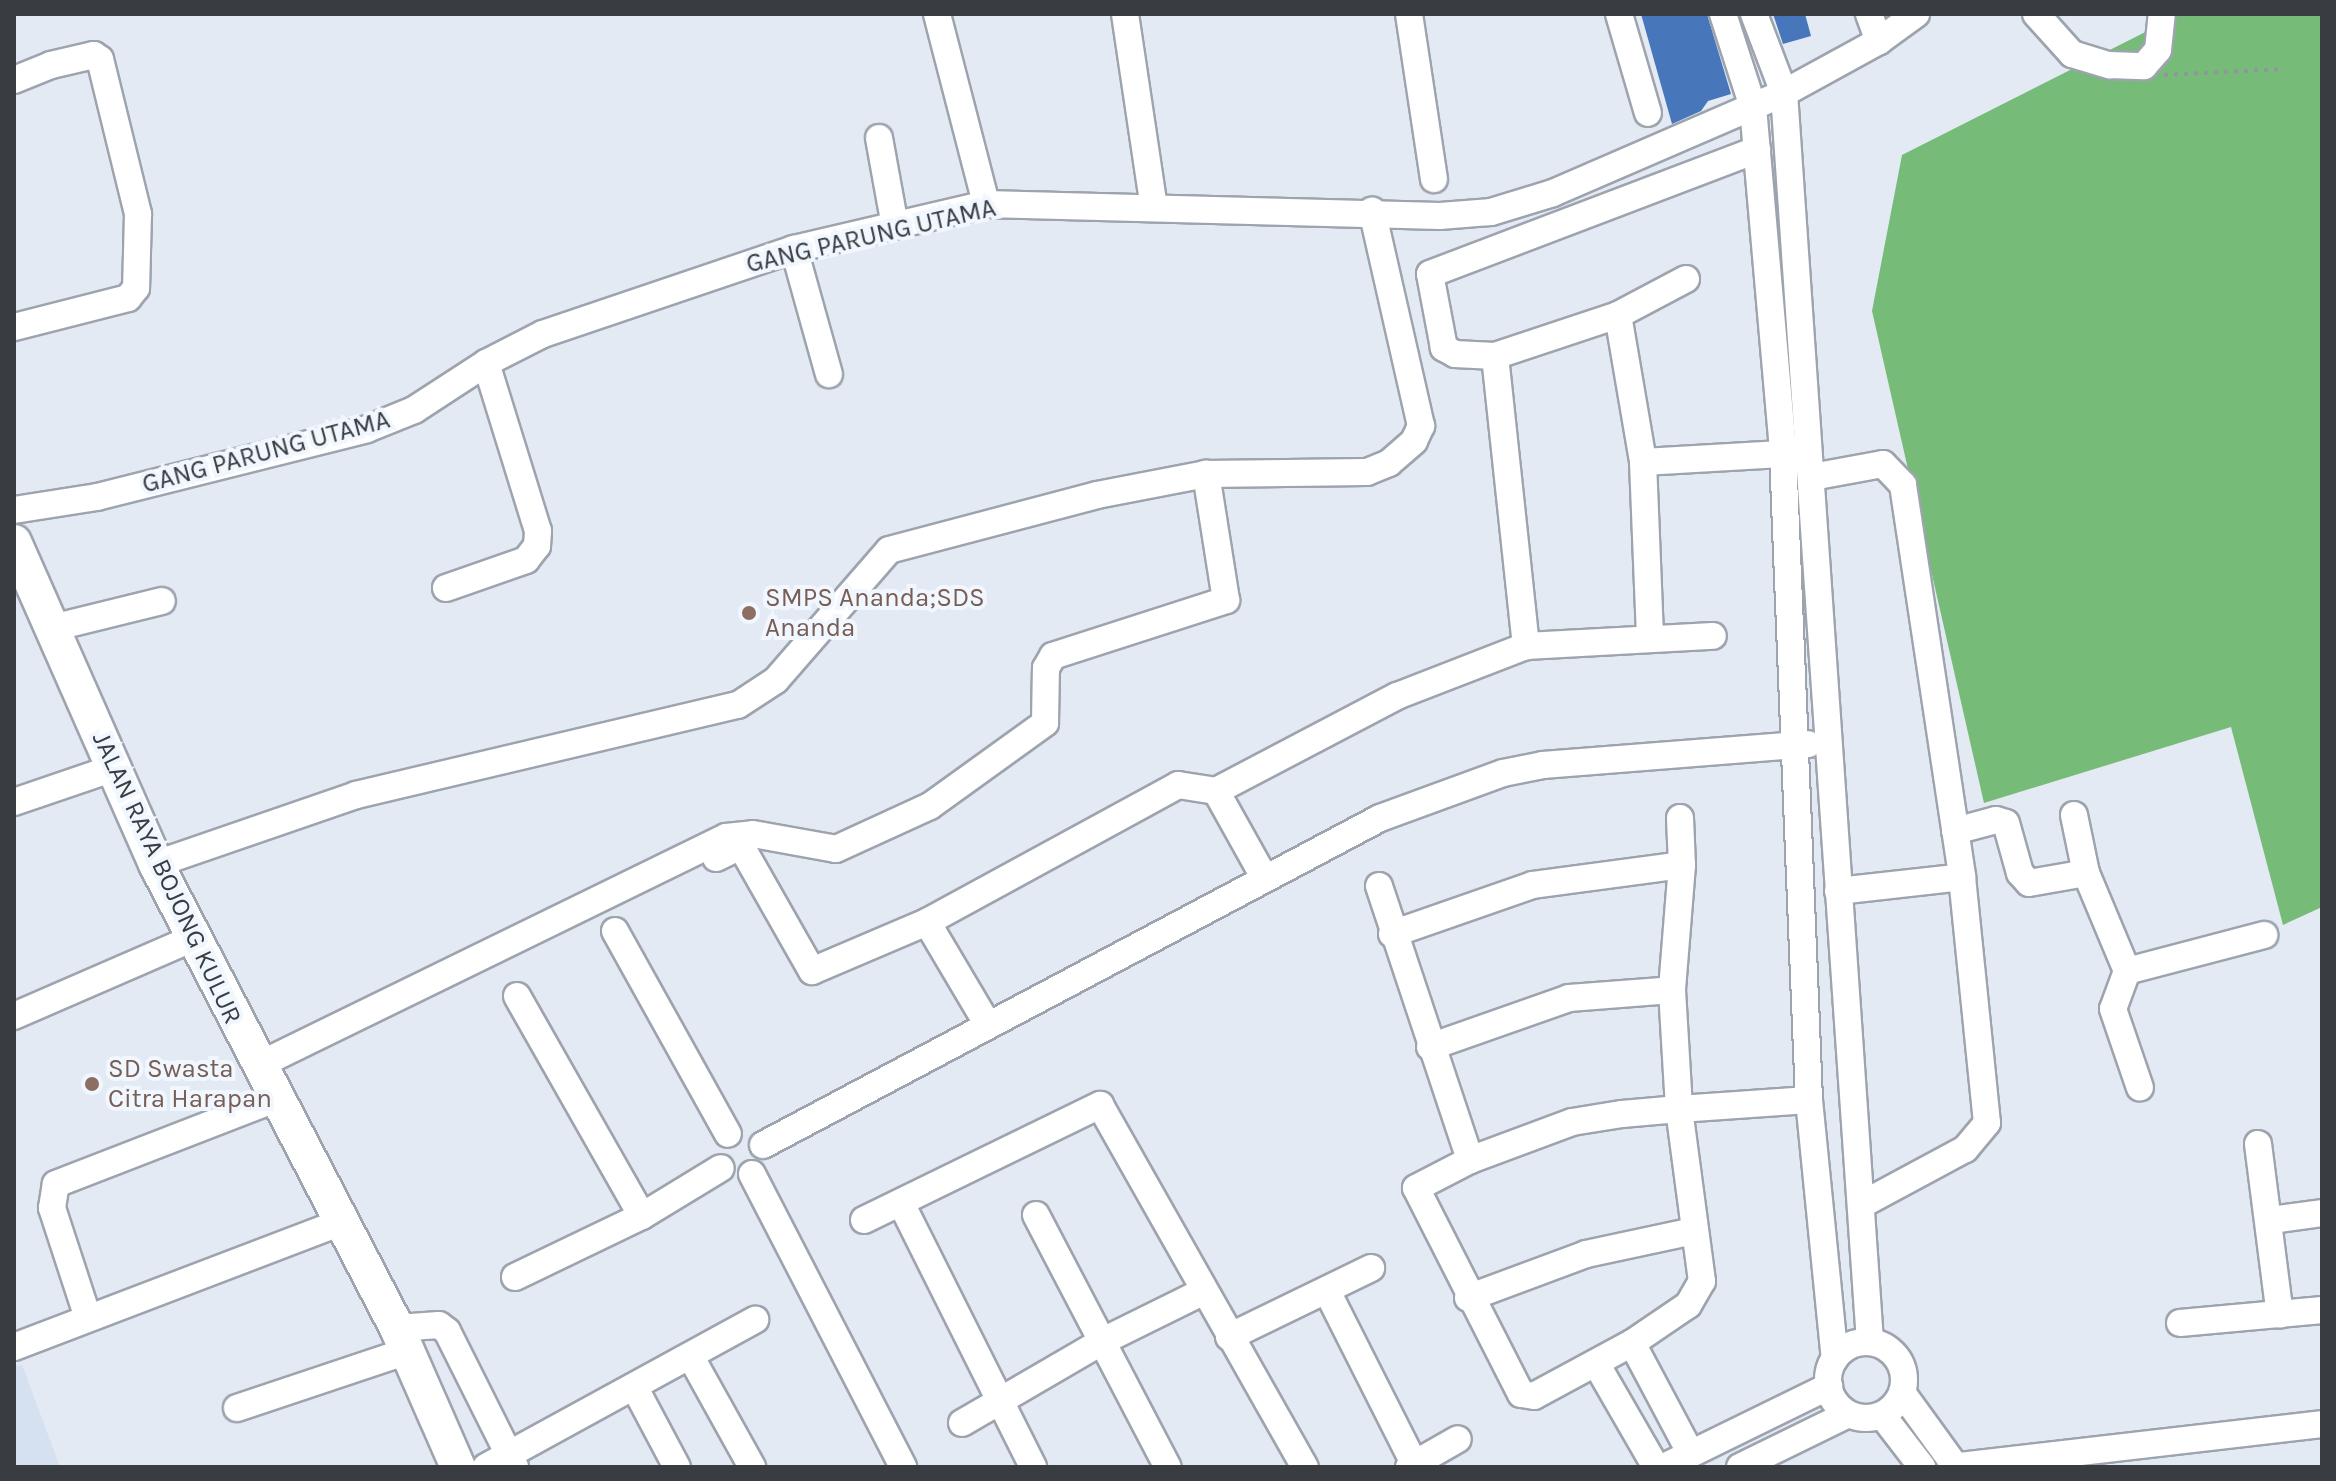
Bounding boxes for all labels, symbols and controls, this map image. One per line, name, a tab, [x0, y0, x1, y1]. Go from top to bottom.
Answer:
street label: GANG PARUNG UTAMA	[743, 192, 999, 280]
street label: GANG PARUNG UTAMA	[139, 404, 393, 500]
place label: SMPS Ananda;SDS Ananda	[765, 582, 985, 644]
marker: SMPS Ananda;SDS Ananda	[740, 604, 758, 622]
street label: JALAN RAYA BOJONG KULUR	[85, 727, 249, 1029]
place label: SD Swasta Citra Harapan	[108, 1053, 272, 1114]
marker: SD Swasta Citra Harapan	[83, 1075, 101, 1093]

